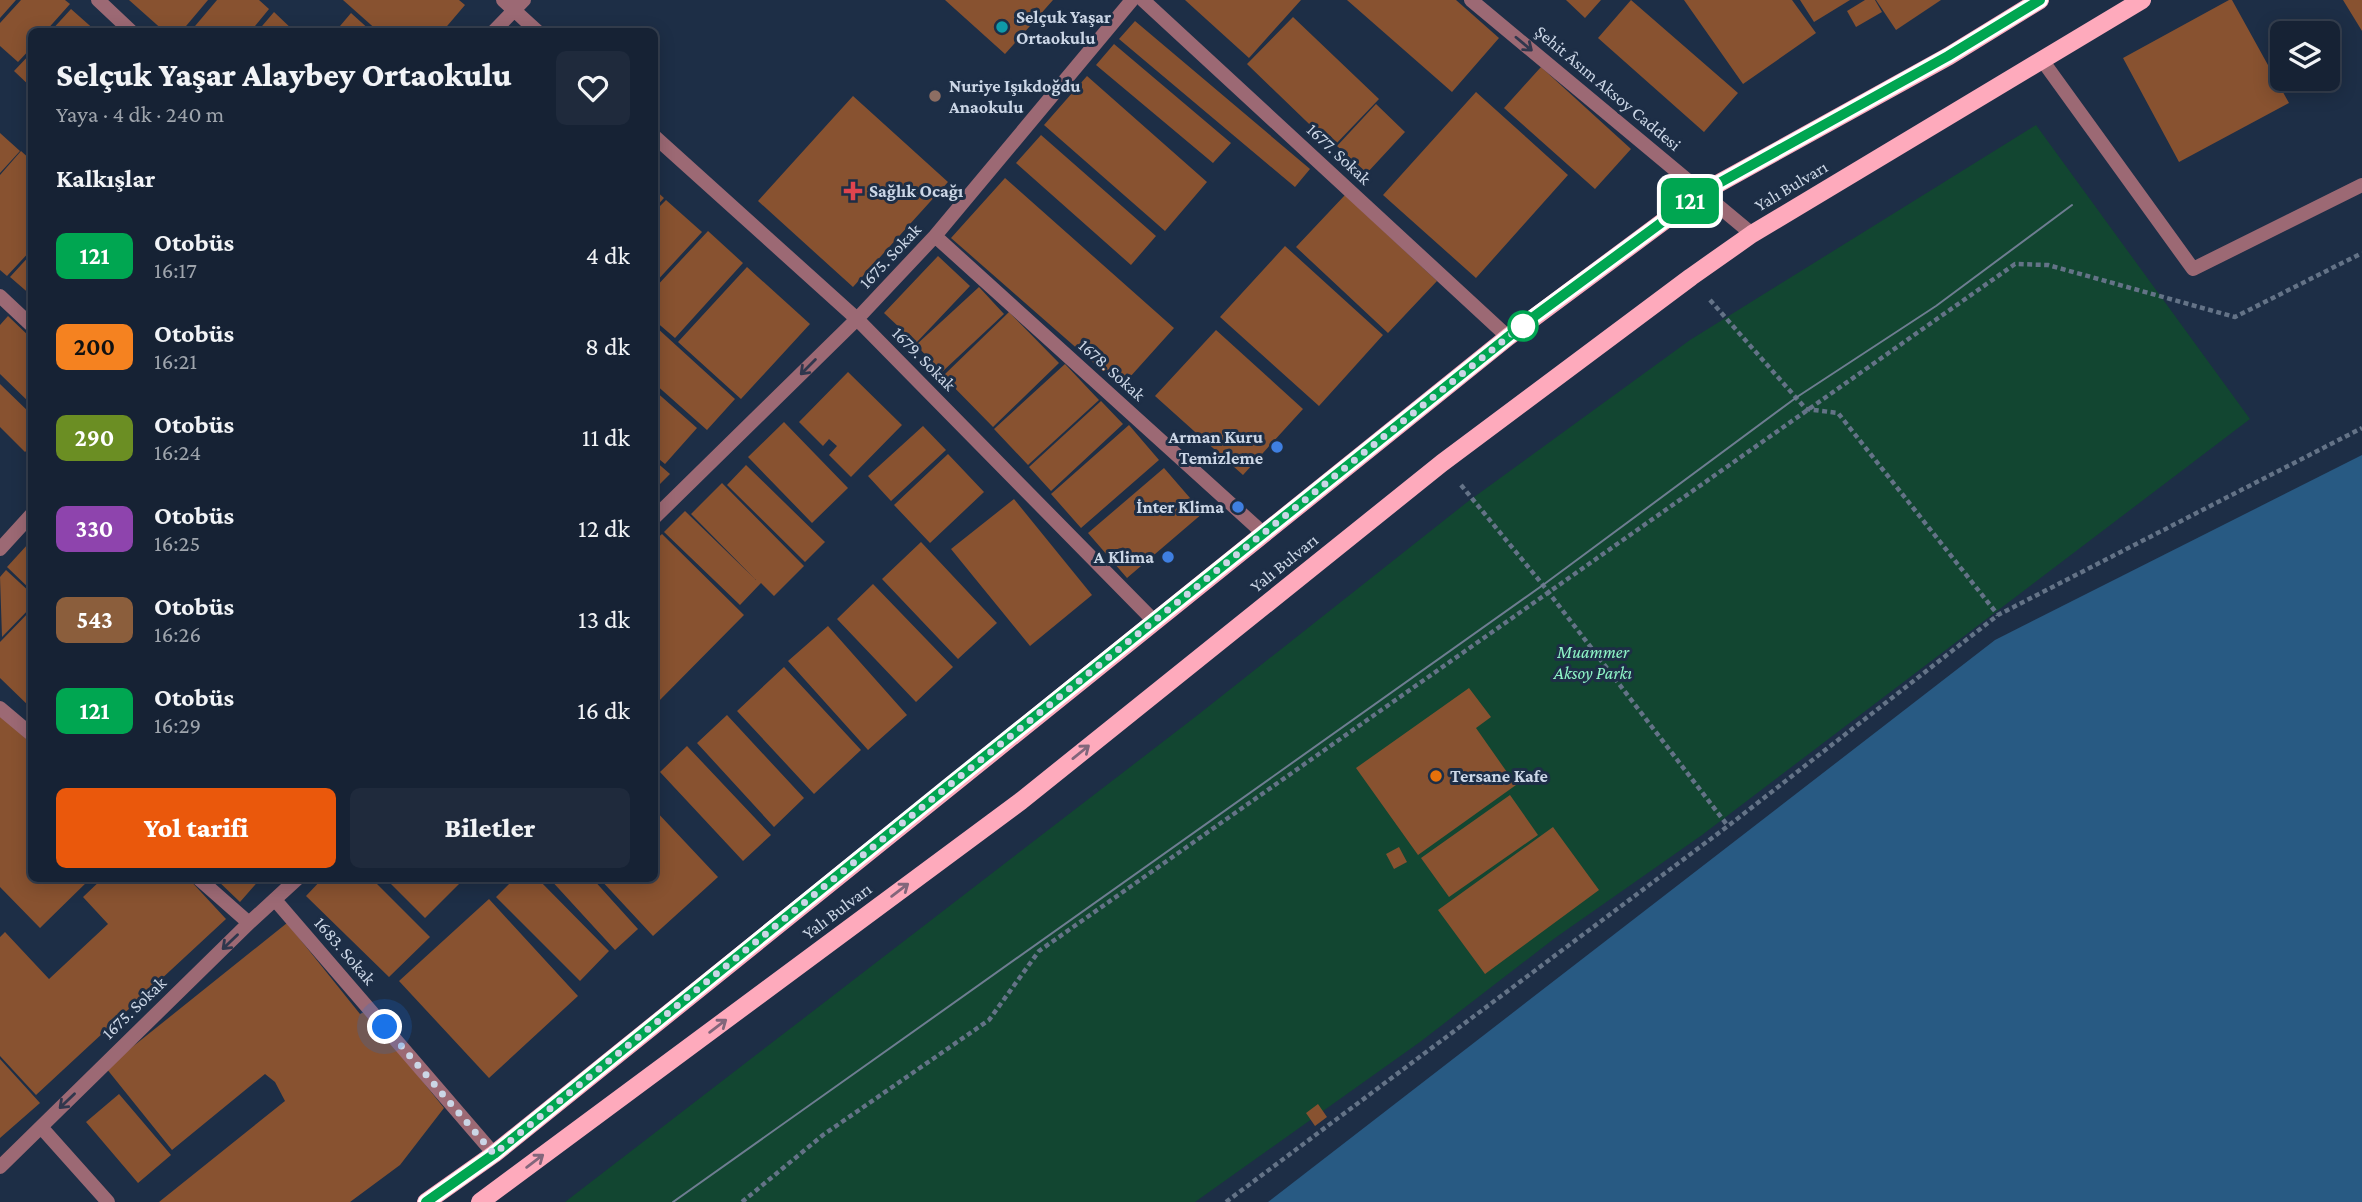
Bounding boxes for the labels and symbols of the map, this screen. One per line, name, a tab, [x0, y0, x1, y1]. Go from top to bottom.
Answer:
place label: Selçuk Yaşar Ortaokulu	[1016, 7, 1111, 48]
marker: Selçuk Yaşar Ortaokulu	[994, 19, 1010, 35]
street label: Şehit Âsım Aksoy Caddesi	[1531, 21, 1685, 155]
one-way arrow	[1514, 36, 1532, 51]
place label: Nuriye Işıkdoğdu Anaokulu	[948, 76, 1081, 117]
marker: Nuriye Işıkdoğdu Anaokulu	[927, 88, 943, 104]
street label: 1677. Sokak	[1303, 119, 1376, 189]
street label: Yalı Bulvarı	[1751, 156, 1831, 216]
line badge: 121	[1650, 178, 1730, 224]
marker: Sağlık Ocağı	[843, 181, 863, 201]
place label: Sağlık Ocağı	[869, 181, 964, 201]
street label: 1675. Sokak	[855, 219, 925, 292]
unlabelled marker	[1508, 311, 1538, 341]
street label: 1679. Sokak	[888, 323, 960, 395]
street label: 1678. Sokak	[1075, 335, 1150, 405]
one-way arrow	[800, 358, 817, 375]
place label: Arman Kuru Temizleme	[1168, 427, 1264, 468]
marker: Arman Kuru Temizleme	[1269, 439, 1285, 455]
place label: İnter Klima	[1136, 497, 1224, 517]
marker: İnter Klima	[1230, 499, 1246, 515]
street label: Yalı Bulvarı	[1246, 529, 1322, 596]
place label: A Klima	[1093, 547, 1154, 567]
marker: A Klima	[1160, 549, 1176, 565]
park label: Muammer Aksoy Parkı	[1553, 642, 1632, 683]
one-way arrow	[1072, 745, 1090, 760]
place label: Tersane Kafe	[1450, 766, 1548, 786]
marker: Tersane Kafe	[1428, 768, 1444, 784]
street label: Yalı Bulvarı	[799, 878, 876, 943]
one-way arrow	[891, 883, 909, 898]
street label: 1683. Sokak	[310, 913, 380, 989]
one-way arrow	[221, 933, 238, 950]
street label: 1675. Sokak	[98, 972, 170, 1043]
your location	[367, 1009, 402, 1044]
one-way arrow	[708, 1019, 727, 1033]
one-way arrow	[59, 1092, 76, 1109]
one-way arrow	[525, 1154, 544, 1169]

